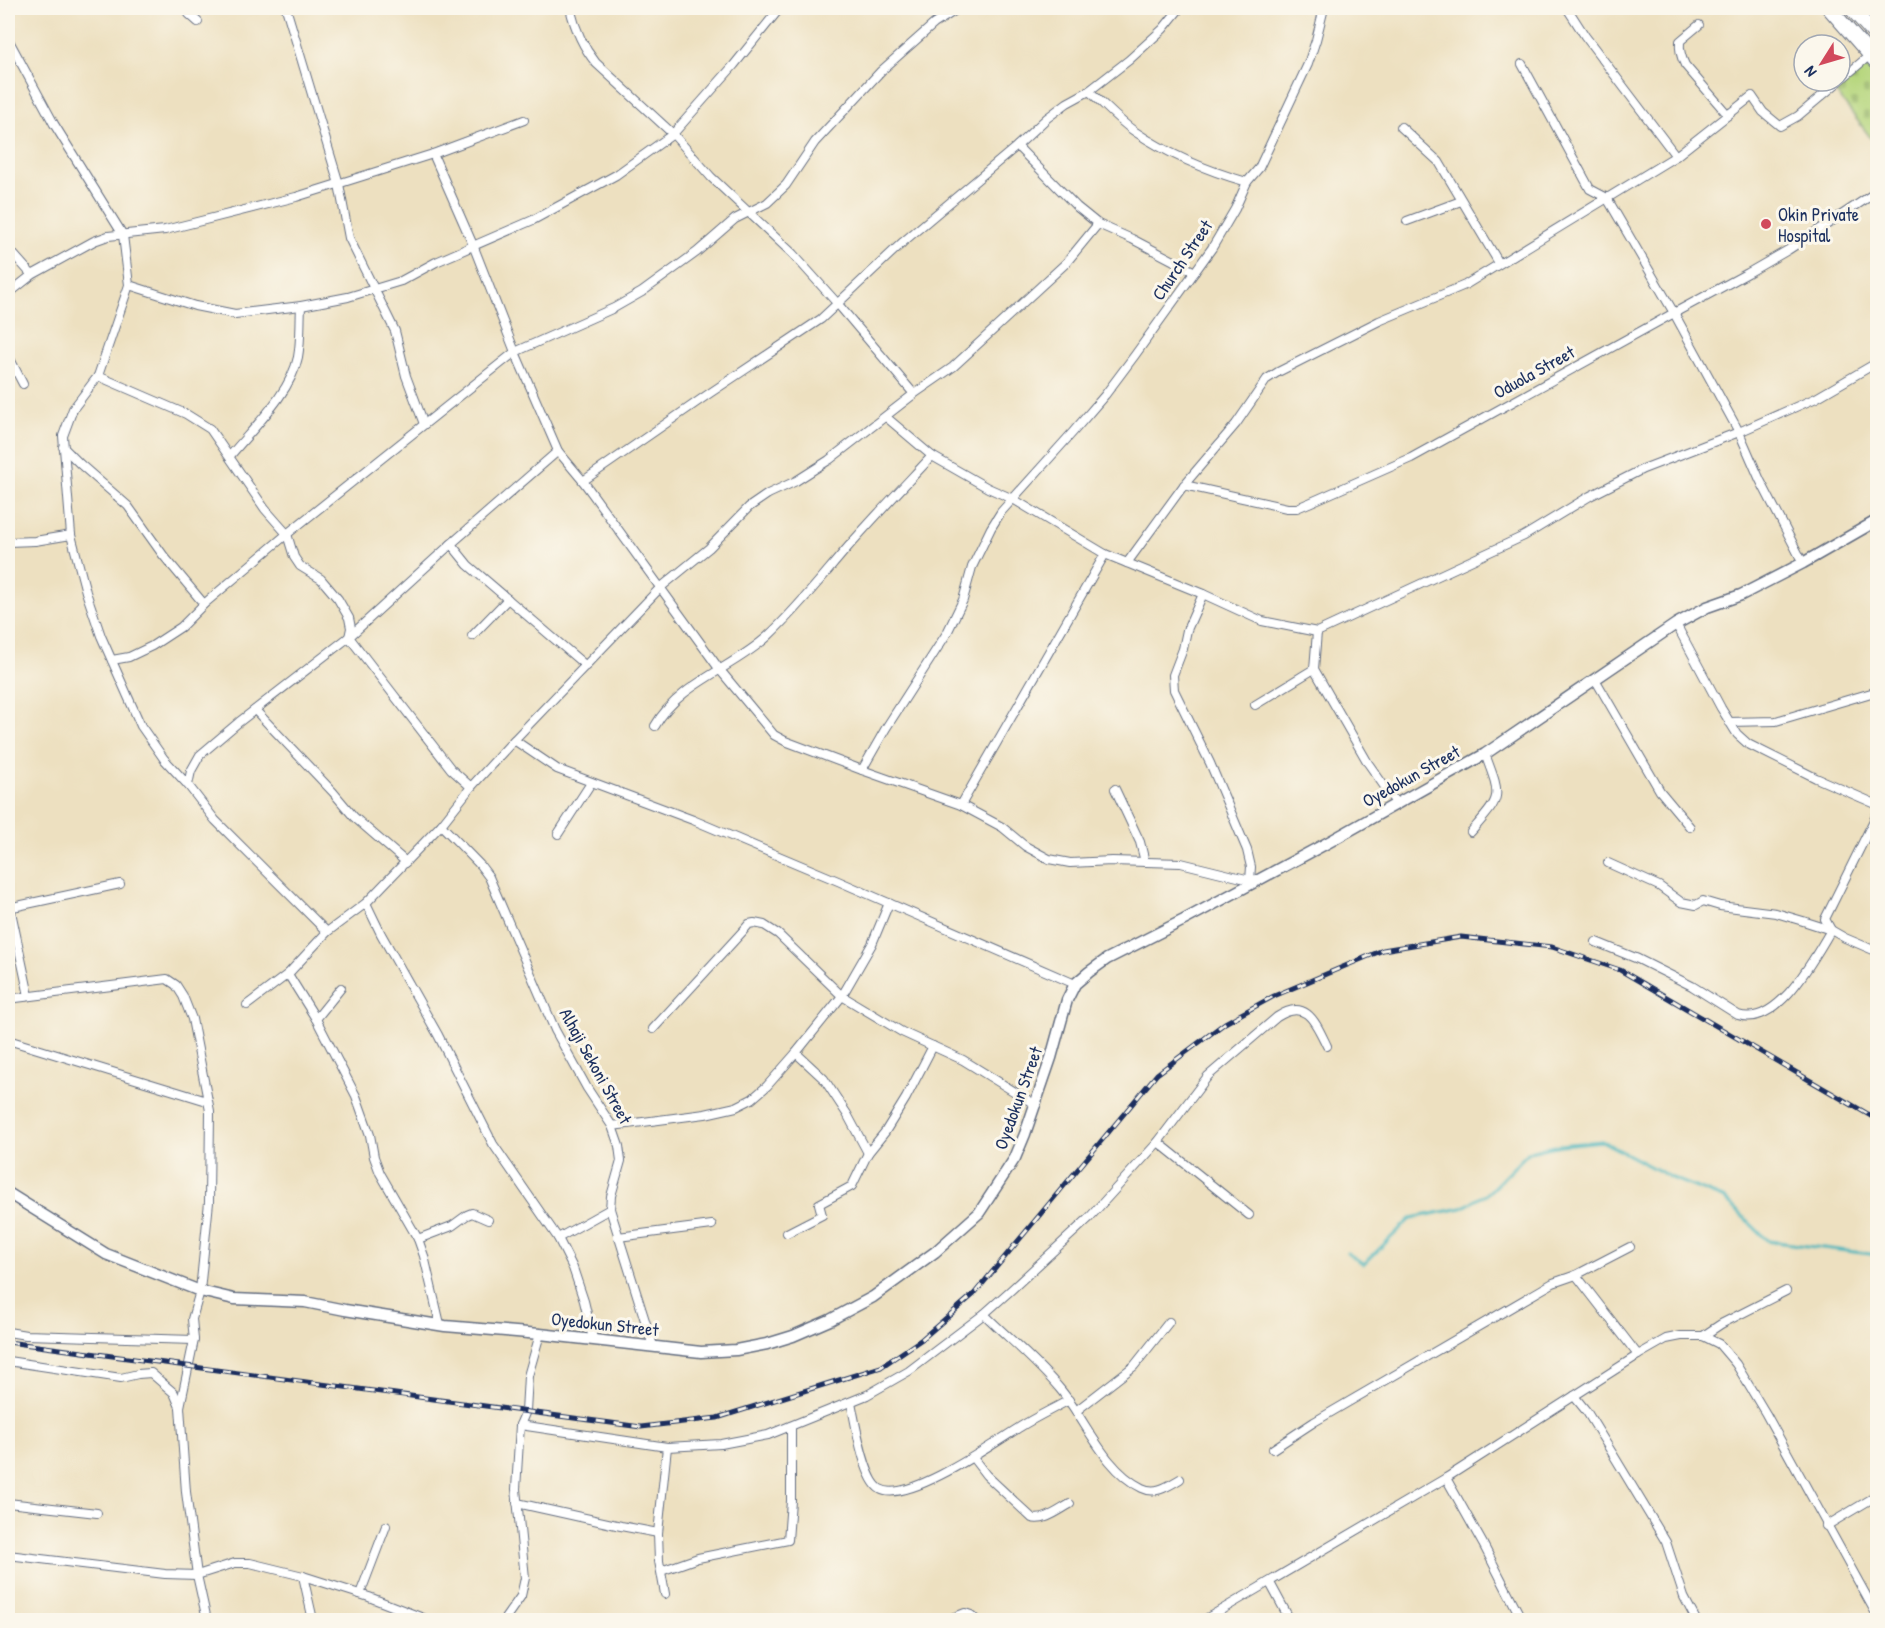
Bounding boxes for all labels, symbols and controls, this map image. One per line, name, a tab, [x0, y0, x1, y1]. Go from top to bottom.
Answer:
north arrow	[1792, 33, 1852, 93]
text: N	[1798, 62, 1821, 82]
place label: Okin Private Hospital	[1778, 202, 1859, 248]
street label: Church Street	[1146, 214, 1219, 305]
marker: Okin Private Hospital	[1759, 217, 1773, 231]
street label: Oduola Street	[1489, 339, 1580, 405]
street label: Oyedokun Street	[1358, 739, 1465, 813]
street label: Alhaji Sekoni Street	[554, 1004, 639, 1129]
street label: Oyedokun Street	[988, 1042, 1048, 1153]
street label: Oyedokun Street	[550, 1306, 661, 1342]

